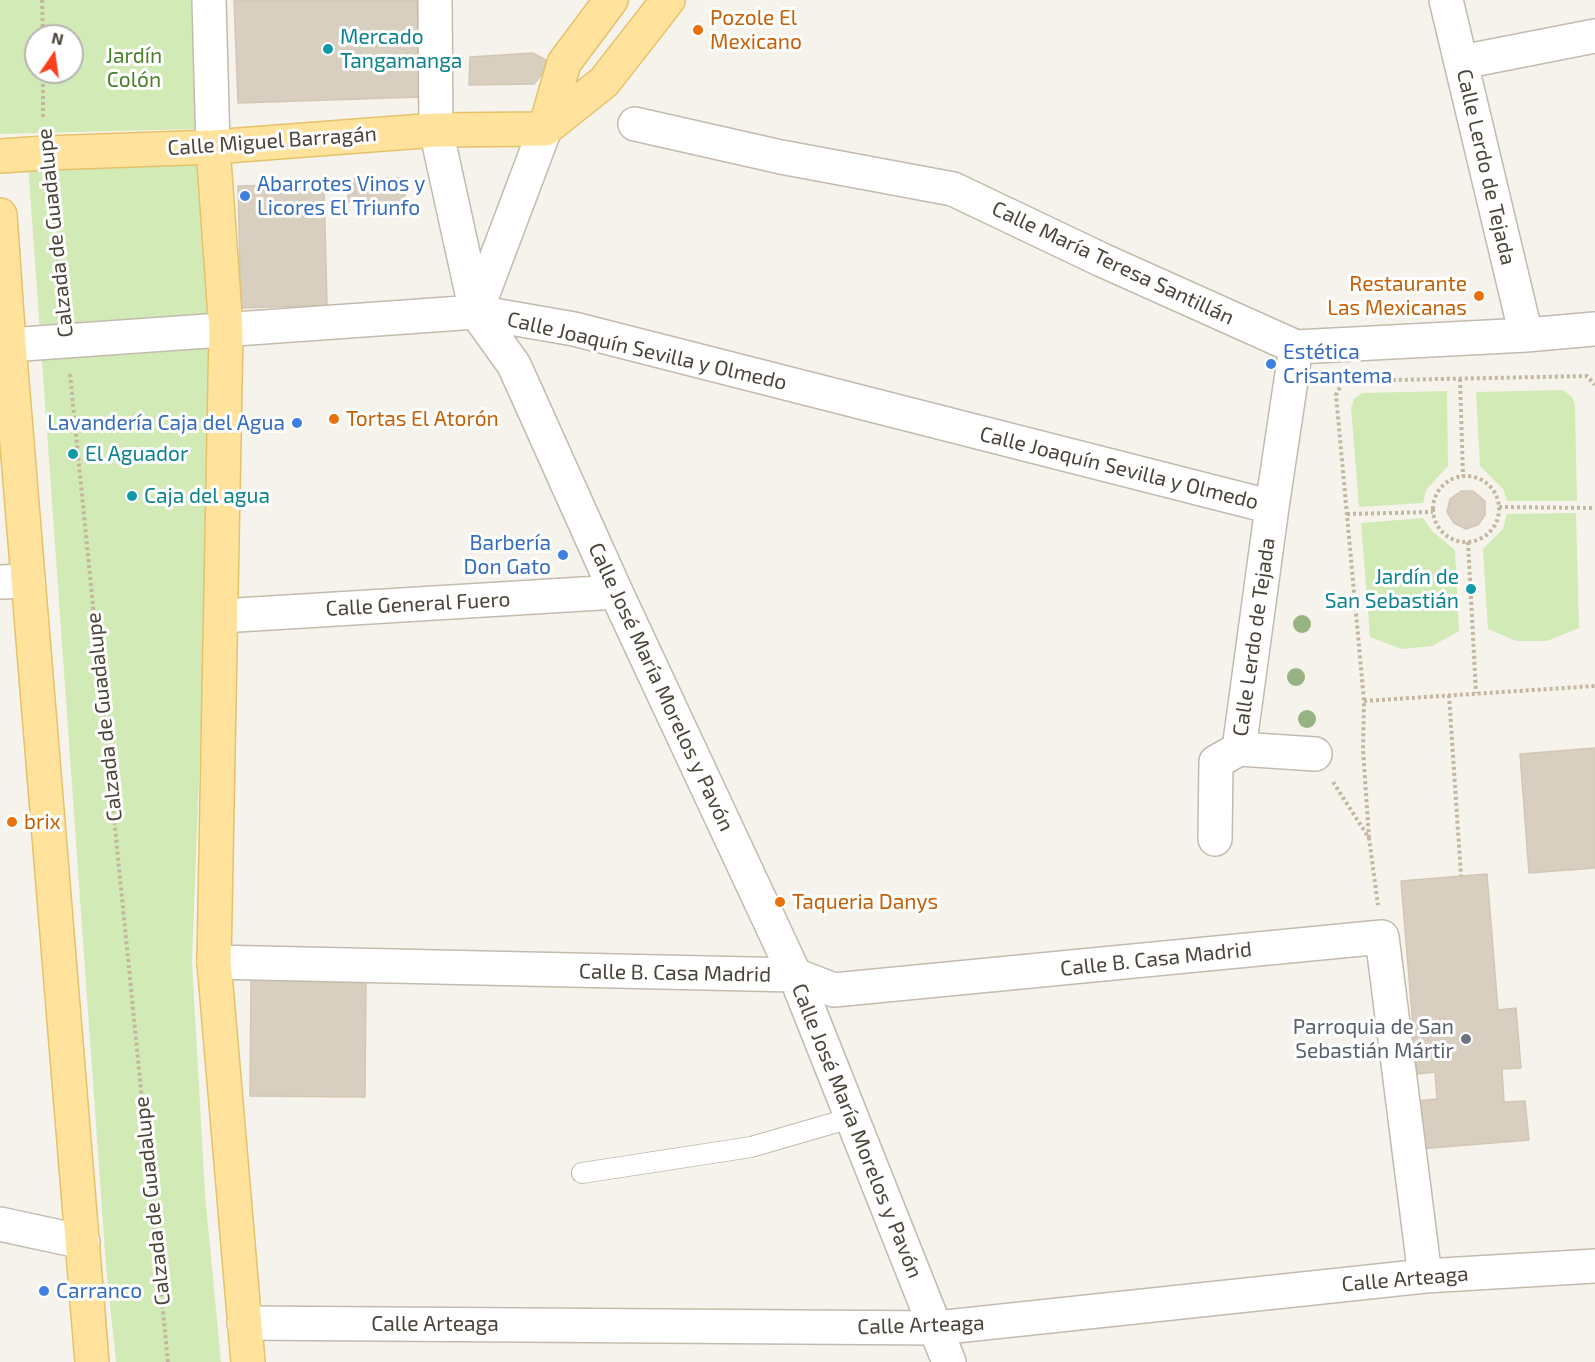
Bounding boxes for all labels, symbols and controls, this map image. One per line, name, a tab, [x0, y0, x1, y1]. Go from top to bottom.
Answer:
place label: Pozole El Mexicano	[710, 5, 802, 55]
marker: Pozole El Mexicano	[691, 23, 705, 37]
north arrow	[24, 24, 84, 84]
place label: Mercado Tangamanga	[340, 24, 462, 74]
text: N	[50, 27, 65, 48]
marker: Mercado Tangamanga	[321, 42, 335, 56]
park label: Jardín Colón	[106, 43, 162, 93]
street label: Calle Lerdo de Tejada	[1451, 67, 1521, 267]
street label: Calle Miguel Barragán	[167, 121, 377, 161]
street label: Calzada de Guadalupe	[31, 127, 79, 339]
place label: Abarrotes Vinos y Licores El Triunfo	[257, 171, 425, 221]
marker: Abarrotes Vinos y Licores El Triunfo	[238, 189, 252, 203]
street label: Calle María Teresa Santillán	[988, 196, 1238, 330]
place label: Restaurante Las Mexicanas	[1327, 271, 1467, 321]
marker: Restaurante Las Mexicanas	[1472, 289, 1486, 303]
street label: Calle Joaquín Sevilla y Olmedo	[505, 307, 789, 395]
place label: Estética Crisantema	[1283, 339, 1392, 389]
marker: Estética Crisantema	[1264, 357, 1278, 371]
place label: Tortas El Atorón	[346, 406, 499, 432]
place label: Lavandería Caja del Agua	[47, 410, 285, 436]
marker: Tortas El Atorón	[327, 412, 341, 426]
marker: Lavandería Caja del Agua	[290, 416, 304, 430]
street label: Calle Joaquín Sevilla y Olmedo	[977, 421, 1261, 515]
place label: El Aguador	[85, 441, 188, 467]
marker: El Aguador	[66, 447, 80, 461]
place label: Caja del agua	[144, 483, 270, 509]
marker: Caja del agua	[125, 489, 139, 503]
place label: Barbería Don Gato	[464, 530, 551, 580]
street label: Calle Lerdo de Tejada	[1228, 536, 1280, 738]
street label: Calle José María Morelos y Pavón	[583, 539, 739, 835]
marker: Barbería Don Gato	[556, 548, 570, 562]
place label: Jardín de San Sebastián	[1325, 564, 1459, 614]
marker: Jardín de San Sebastián	[1464, 582, 1478, 596]
street label: Calle General Fuero	[325, 587, 511, 621]
street label: Calzada de Guadalupe	[80, 611, 128, 823]
place label: brix	[24, 809, 61, 835]
marker: brix	[5, 815, 19, 829]
place label: Taqueria Danys	[792, 889, 938, 915]
marker: Taqueria Danys	[773, 895, 787, 909]
street label: Calle B. Casa Madrid	[1059, 936, 1253, 982]
street label: Calle B. Casa Madrid	[579, 959, 771, 987]
street label: Calle José María Morelos y Pavón	[786, 980, 928, 1282]
place label: Parroquia de San Sebastián Mártir	[1293, 1014, 1454, 1064]
marker: Parroquia de San Sebastián Mártir	[1459, 1032, 1473, 1046]
street label: Calzada de Guadalupe	[128, 1095, 176, 1307]
street label: Calle Arteaga	[1340, 1261, 1470, 1297]
place label: Carranco	[56, 1278, 142, 1304]
marker: Carranco	[37, 1284, 51, 1298]
street label: Calle Arteaga	[857, 1310, 985, 1340]
street label: Calle Arteaga	[371, 1311, 499, 1337]

